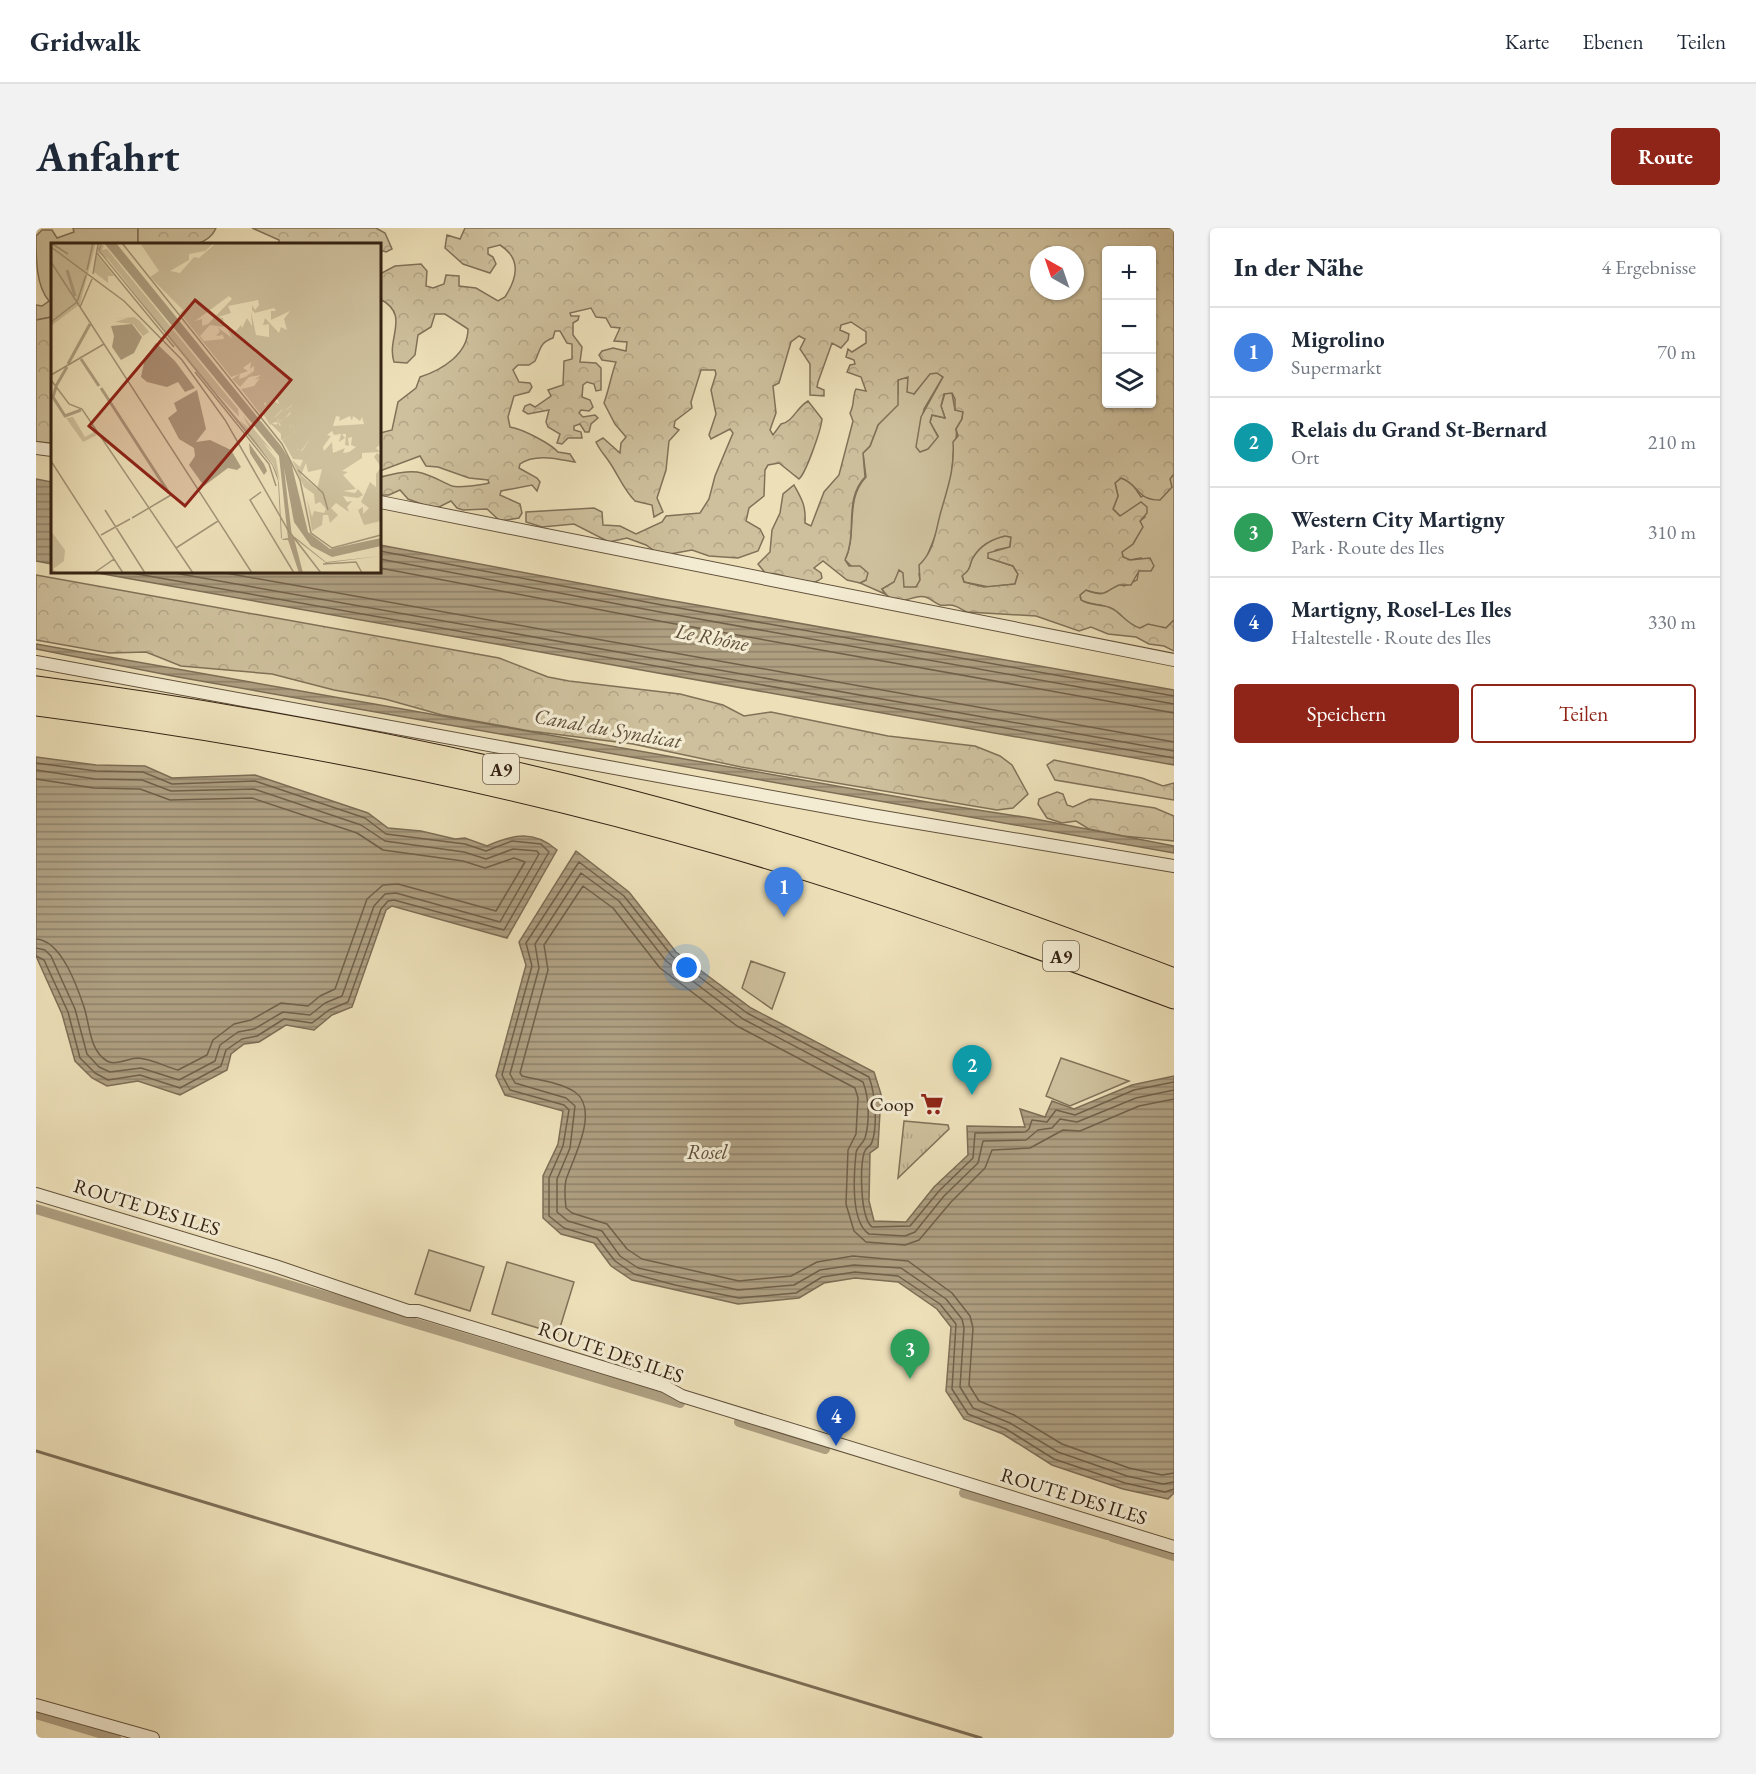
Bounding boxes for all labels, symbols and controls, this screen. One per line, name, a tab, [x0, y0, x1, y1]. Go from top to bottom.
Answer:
text: Gridwalk	[30, 23, 141, 59]
text: Karte	[1505, 28, 1549, 55]
text: Ebenen	[1582, 28, 1643, 55]
text: Teilen	[1676, 28, 1726, 55]
button: Route	[1611, 128, 1720, 185]
text: Anfahrt	[36, 129, 179, 184]
inset map	[51, 243, 381, 573]
north arrow	[1030, 246, 1084, 300]
map controls	[1102, 246, 1156, 408]
button: +	[1102, 246, 1156, 300]
text: In der Nähe	[1234, 250, 1363, 284]
text: 4 Ergebnisse	[1601, 254, 1696, 280]
button: −	[1102, 300, 1156, 354]
text: Migrolino	[1291, 325, 1385, 354]
text: 1	[1248, 339, 1259, 365]
text: 70 m	[1657, 339, 1696, 365]
button: layers	[1102, 354, 1156, 408]
text: Supermarkt	[1291, 354, 1382, 380]
text: Relais du Grand St-Bernard	[1291, 415, 1547, 444]
text: 2	[1248, 429, 1259, 455]
text: 210 m	[1648, 429, 1696, 455]
text: Ort	[1291, 444, 1319, 470]
text: Western City Martigny	[1291, 505, 1505, 534]
text: 3	[1248, 519, 1259, 545]
text: 310 m	[1648, 519, 1696, 545]
text: Park · Route des Iles	[1291, 534, 1444, 560]
text: Martigny, Rosel-Les Iles	[1291, 595, 1511, 624]
text: 4	[1248, 609, 1259, 635]
text: 330 m	[1648, 609, 1696, 635]
water label: Le Rhône	[672, 616, 752, 658]
text: Haltestelle · Route des Iles	[1291, 624, 1491, 650]
button: Speichern	[1234, 684, 1459, 743]
button: Teilen	[1471, 684, 1696, 743]
water label: Canal du Syndicat	[532, 702, 685, 754]
road number: A9	[483, 754, 519, 784]
pin: 1	[764, 868, 804, 917]
road number: A9	[1043, 941, 1079, 971]
your location	[672, 953, 701, 982]
pin: 2	[952, 1046, 992, 1095]
place label: Coop	[870, 1091, 914, 1117]
supermarket icon: Coop	[919, 1091, 945, 1117]
water label: Rosel	[687, 1138, 728, 1165]
street label: ROUTE DES ILES	[71, 1172, 223, 1242]
street label: ROUTE DES ILES	[535, 1315, 687, 1389]
pin: 3	[890, 1330, 930, 1379]
pin: 4	[816, 1396, 856, 1446]
street label: ROUTE DES ILES	[998, 1461, 1150, 1531]

